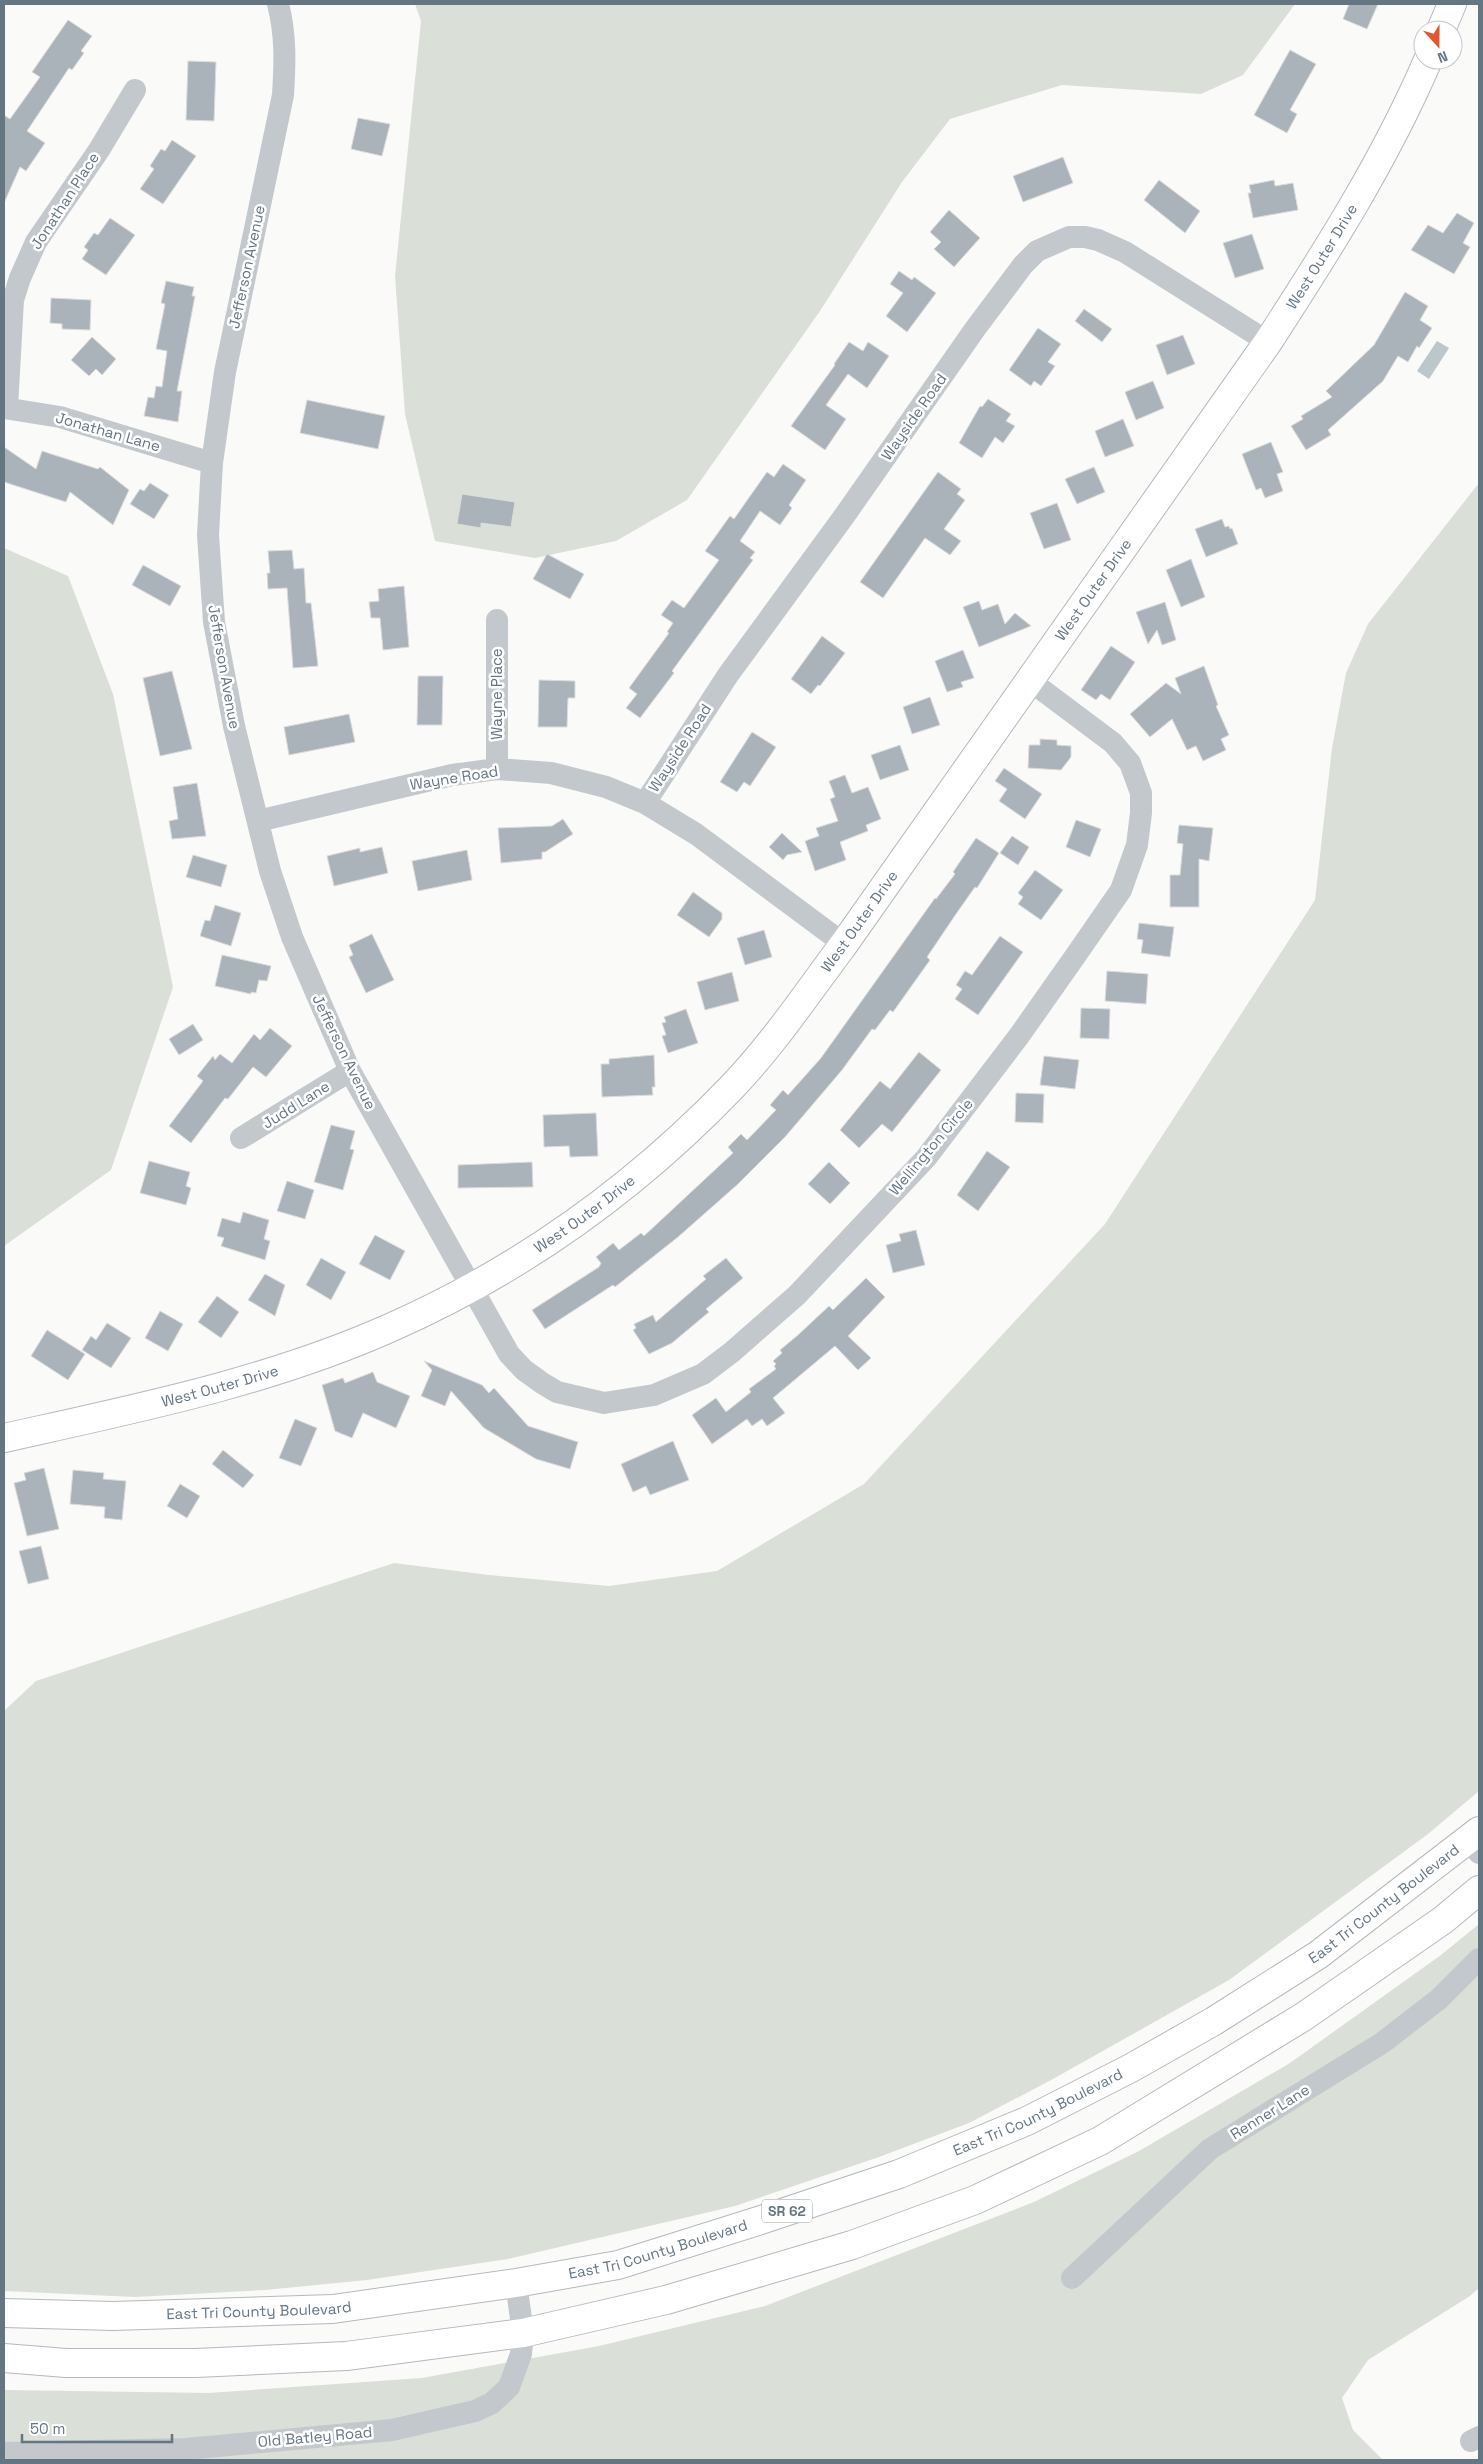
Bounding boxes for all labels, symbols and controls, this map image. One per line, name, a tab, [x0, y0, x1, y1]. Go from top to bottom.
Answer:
north arrow	[1413, 20, 1463, 70]
text: N	[1435, 47, 1450, 67]
street label: Jonathan Place	[26, 149, 103, 253]
street label: West Outer Drive	[1282, 200, 1361, 313]
street label: Jefferson Avenue	[224, 203, 269, 330]
street label: Wayside Road	[877, 370, 950, 464]
street label: Jonathan Lane	[54, 408, 163, 456]
street label: West Outer Drive	[1051, 535, 1136, 644]
street label: Jefferson Avenue	[204, 603, 245, 731]
street label: Wayne Place	[487, 648, 506, 740]
street label: Wayside Road	[644, 700, 715, 795]
street label: Wayne Road	[408, 761, 500, 794]
street label: West Outer Drive	[816, 867, 902, 976]
street label: Jefferson Avenue	[308, 991, 381, 1112]
street label: Judd Lane	[259, 1076, 333, 1133]
street label: Wellington Circle	[885, 1094, 977, 1199]
street label: West Outer Drive	[530, 1170, 639, 1257]
street label: West Outer Drive	[159, 1360, 281, 1411]
street label: East Tri County Boulevard	[1305, 1840, 1463, 1968]
street label: East Tri County Boulevard	[950, 2064, 1126, 2160]
street label: Renner Lane	[1227, 2080, 1313, 2143]
road number: SR 62	[762, 2200, 812, 2222]
street label: East Tri County Boulevard	[567, 2215, 750, 2283]
street label: East Tri County Boulevard	[166, 2296, 353, 2323]
scale bar	[22, 2412, 172, 2444]
text: 50 m	[30, 2419, 65, 2438]
street label: Old Batley Road	[257, 2422, 373, 2451]

